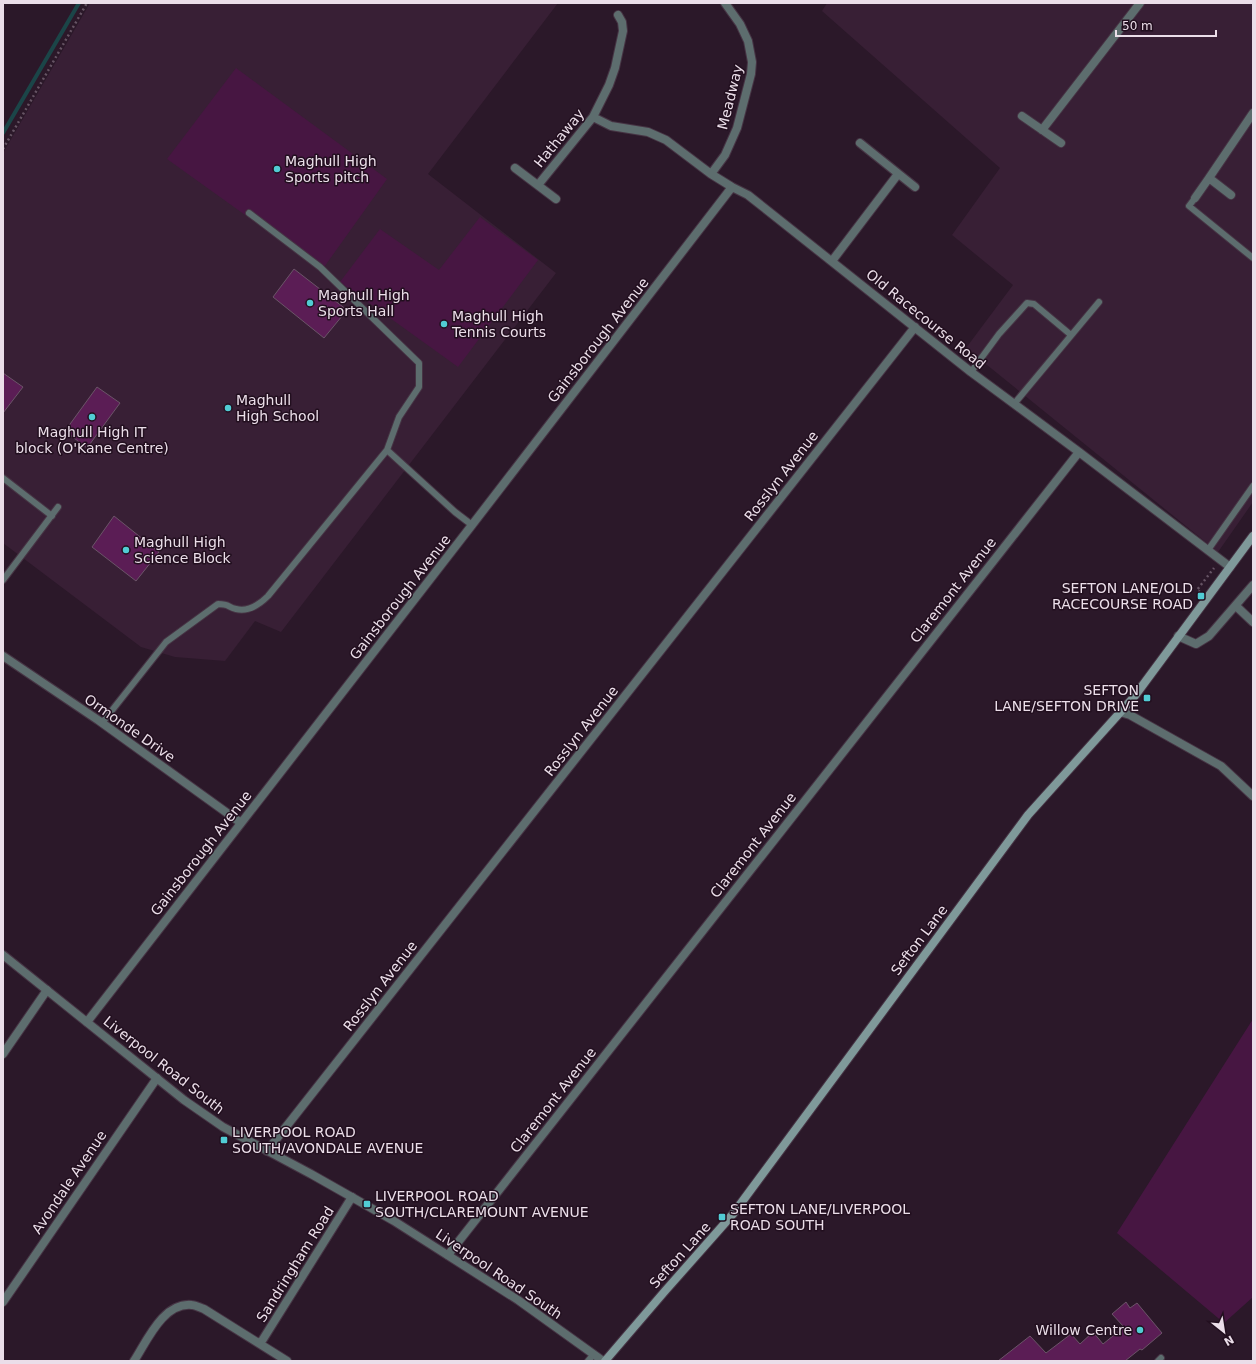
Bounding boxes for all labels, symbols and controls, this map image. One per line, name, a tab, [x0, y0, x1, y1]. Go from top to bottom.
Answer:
scale bar	[1116, 12, 1216, 38]
text: 50 m	[1122, 19, 1153, 33]
street label: Meadway	[714, 63, 746, 131]
street label: Hathaway	[531, 106, 587, 170]
place label: Maghull High Sports pitch	[285, 153, 377, 185]
marker: Maghull High Sports pitch	[272, 164, 282, 174]
street label: Old Racecourse Road	[863, 266, 989, 372]
street label: Gainsborough Avenue	[544, 274, 652, 406]
place label: Maghull High Sports Hall	[318, 287, 410, 319]
marker: Maghull High Sports Hall	[305, 298, 315, 308]
place label: Maghull High Tennis Courts	[451, 308, 546, 340]
marker: Maghull High Tennis Courts	[439, 319, 449, 329]
place label: Maghull High School	[236, 392, 319, 424]
marker: Maghull High School	[223, 403, 233, 413]
marker: Maghull High IT block (O'Kane Centre)	[87, 412, 97, 422]
place label: Maghull High IT block (O'Kane Centre)	[15, 424, 169, 456]
street label: Rosslyn Avenue	[741, 428, 821, 524]
street label: Gainsborough Avenue	[346, 531, 454, 663]
place label: Maghull High Science Block	[134, 534, 231, 566]
street label: Claremont Avenue	[907, 534, 999, 646]
marker: Maghull High Science Block	[121, 545, 131, 555]
place label: SEFTON LANE/OLD RACECOURSE ROAD	[1052, 580, 1193, 612]
marker: SEFTON LANE/OLD RACECOURSE ROAD	[1196, 591, 1206, 601]
place label: SEFTON LANE/SEFTON DRIVE	[994, 682, 1139, 714]
street label: Rosslyn Avenue	[541, 683, 621, 779]
street label: Ormonde Drive	[82, 691, 178, 765]
marker: SEFTON LANE/SEFTON DRIVE	[1142, 693, 1152, 703]
street label: Gainsborough Avenue	[147, 787, 255, 919]
street label: Claremont Avenue	[707, 789, 799, 901]
street label: Sefton Lane	[888, 902, 950, 978]
street label: Rosslyn Avenue	[340, 938, 420, 1034]
street label: Liverpool Road South	[100, 1013, 228, 1117]
street label: Claremont Avenue	[507, 1044, 599, 1156]
place label: LIVERPOOL ROAD SOUTH/AVONDALE AVENUE	[232, 1124, 423, 1156]
street label: Avondale Avenue	[29, 1127, 109, 1237]
marker: LIVERPOOL ROAD SOUTH/AVONDALE AVENUE	[219, 1135, 229, 1145]
place label: LIVERPOOL ROAD SOUTH/CLAREMOUNT AVENUE	[375, 1188, 589, 1220]
marker: LIVERPOOL ROAD SOUTH/CLAREMOUNT AVENUE	[362, 1199, 372, 1209]
place label: SEFTON LANE/LIVERPOOL ROAD SOUTH	[730, 1201, 910, 1233]
street label: Sandringham Road	[253, 1203, 337, 1325]
marker: SEFTON LANE/LIVERPOOL ROAD SOUTH	[717, 1212, 727, 1222]
street label: Sefton Lane	[646, 1219, 714, 1291]
street label: Liverpool Road South	[433, 1226, 565, 1322]
north arrow	[1204, 1312, 1244, 1352]
place label: Willow Centre	[1036, 1322, 1132, 1338]
marker: Willow Centre	[1135, 1325, 1145, 1335]
text: N	[1222, 1332, 1236, 1348]

